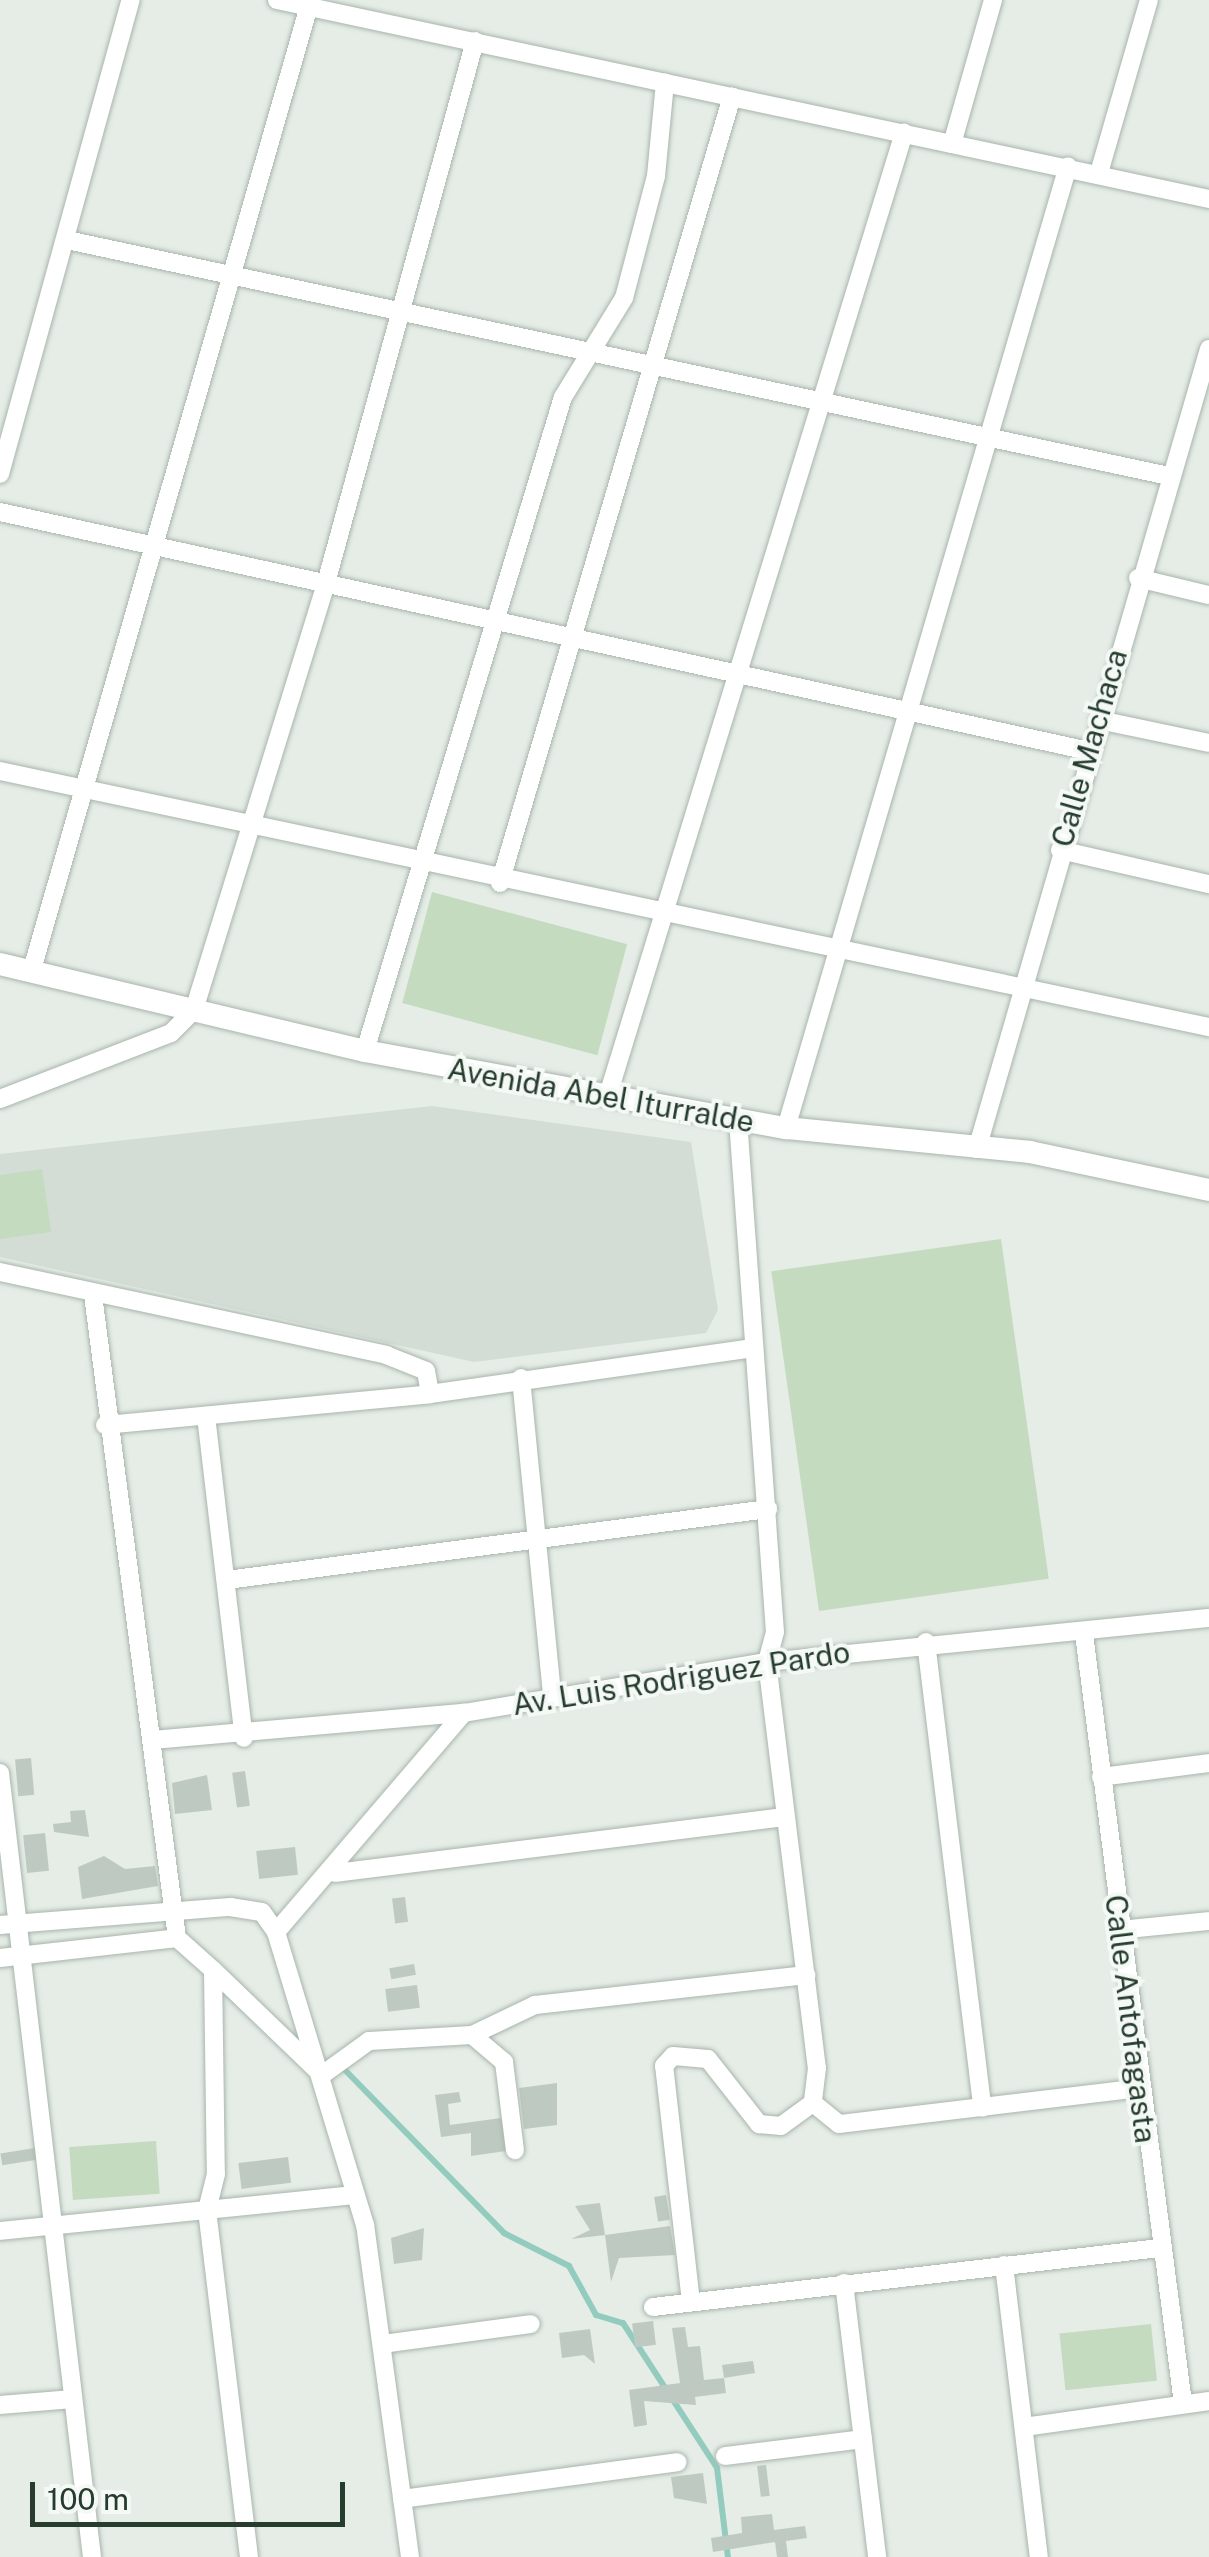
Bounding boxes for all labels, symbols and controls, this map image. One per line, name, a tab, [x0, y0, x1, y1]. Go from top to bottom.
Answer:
street label: Calle Machaca	[1044, 645, 1134, 851]
street label: Avenida Abel Iturralde	[445, 1050, 757, 1140]
street label: Av. Luis Rodriguez Pardo	[509, 1633, 853, 1723]
street label: Calle Antofagasta	[1098, 1893, 1164, 2145]
scale bar	[35, 2462, 350, 2524]
text: 100 m	[47, 2481, 129, 2517]

